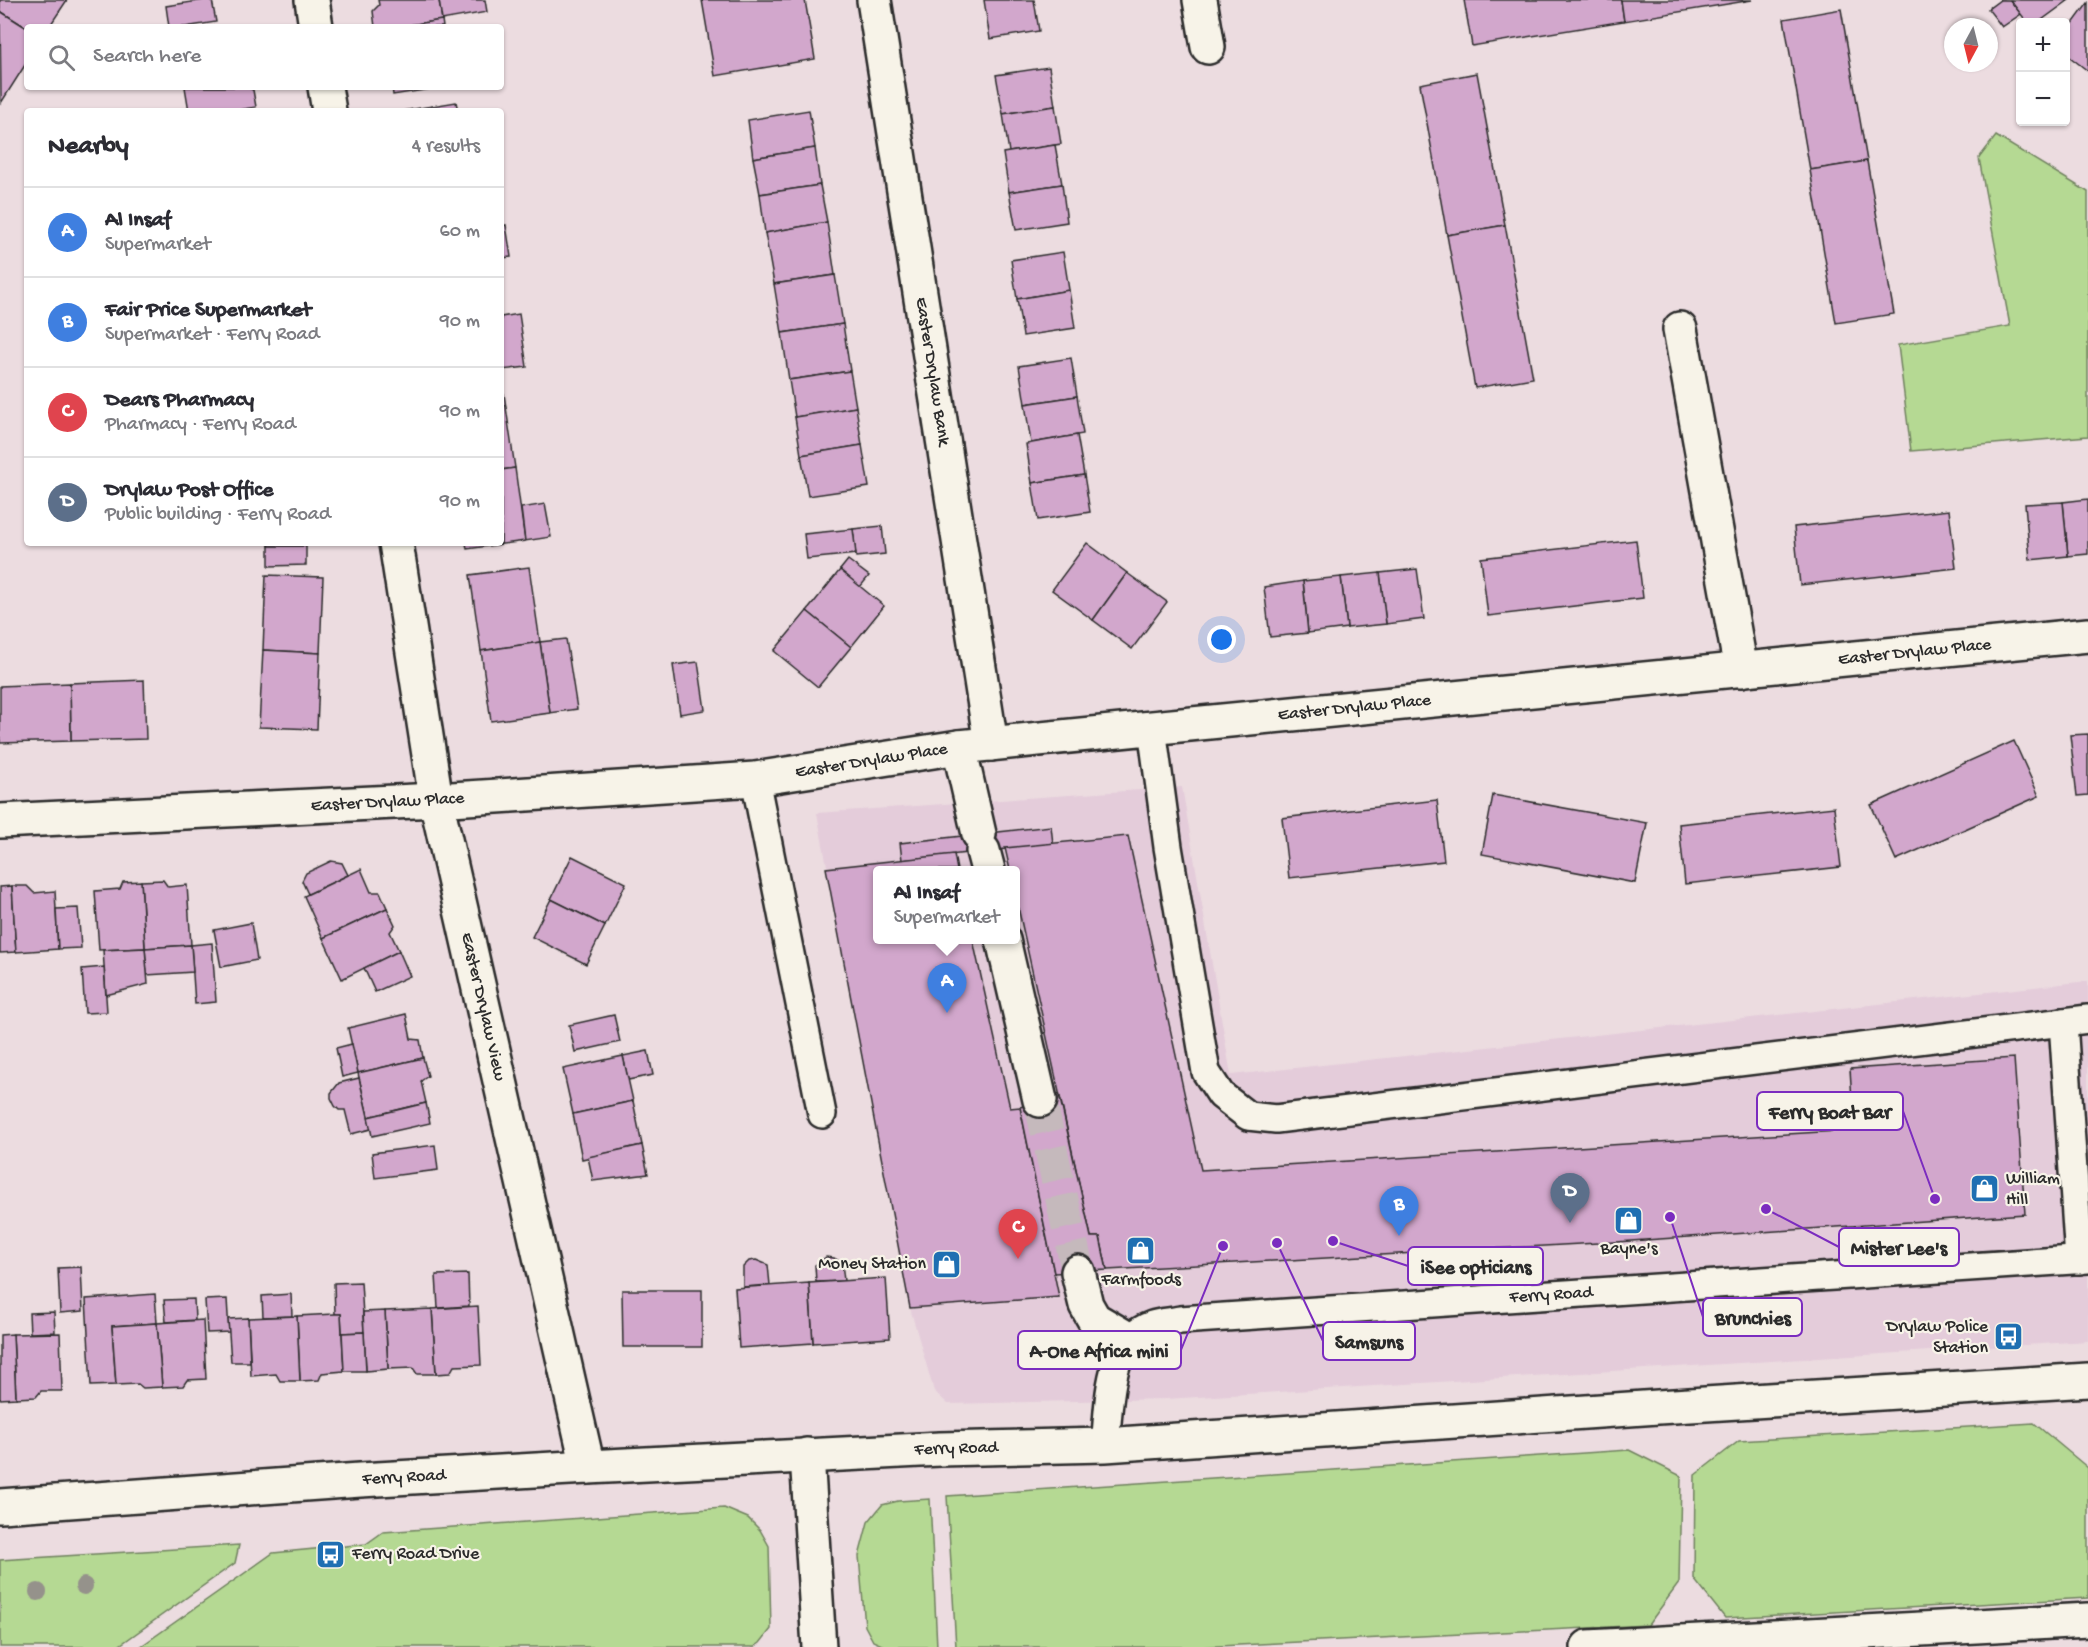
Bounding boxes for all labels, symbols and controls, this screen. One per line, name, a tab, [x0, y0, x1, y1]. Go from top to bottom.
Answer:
north arrow	[1944, 18, 1998, 72]
map controls	[2016, 18, 2070, 126]
button: +	[2016, 18, 2070, 72]
search box	[24, 24, 504, 90]
icon: search	[45, 41, 78, 74]
text: Search here	[93, 44, 201, 70]
button: −	[2016, 72, 2070, 126]
text: Nearby	[48, 132, 129, 163]
text: 4 results	[412, 136, 480, 159]
text: Al Insaf	[105, 208, 171, 234]
text: A	[62, 221, 73, 244]
text: 60 m	[440, 221, 480, 244]
text: Supermarket	[105, 234, 211, 257]
street label: Easter Drylaw Bank	[910, 296, 955, 449]
text: Fair Price Supermarket	[105, 298, 311, 324]
text: B	[62, 311, 73, 334]
text: 90 m	[440, 311, 480, 334]
text: Supermarket · Ferry Road	[105, 324, 319, 347]
text: Dears Pharmacy	[105, 388, 254, 414]
text: C	[62, 401, 73, 424]
text: 90 m	[440, 401, 480, 424]
text: Pharmacy · Ferry Road	[105, 414, 296, 437]
text: Drylaw Post Office	[105, 478, 273, 504]
text: D	[61, 491, 74, 514]
text: 90 m	[440, 491, 480, 514]
text: Public building · Ferry Road	[105, 504, 331, 527]
your location	[1207, 625, 1236, 654]
street label: Easter Drylaw Place	[1837, 634, 1993, 670]
street label: Easter Drylaw Place	[1277, 690, 1433, 726]
street label: Easter Drylaw Place	[794, 738, 950, 783]
street label: Easter Drylaw Place	[310, 788, 466, 817]
popup	[873, 866, 1020, 944]
text: Al Insaf	[894, 881, 959, 907]
text: Supermarket	[894, 907, 999, 930]
street label: Easter Drylaw View	[456, 930, 510, 1083]
pin: A	[928, 964, 966, 1013]
callout: Ferry Boat Bar	[1757, 1092, 1903, 1130]
text: Ferry Boat Bar	[1768, 1103, 1893, 1126]
place label: William Hill	[2006, 1169, 2060, 1211]
shop icon: William Hill	[1969, 1173, 2001, 1205]
pin: D	[1550, 1174, 1590, 1223]
pin: B	[1380, 1186, 1418, 1236]
shop icon: Bayne's	[1613, 1204, 1645, 1236]
pin: C	[998, 1210, 1038, 1259]
callout: Mister Lee's	[1839, 1228, 1959, 1266]
shop icon: Farmfoods	[1125, 1235, 1157, 1267]
place label: Bayne's	[1599, 1239, 1659, 1260]
text: Mister Lee's	[1851, 1239, 1949, 1262]
callout: iSee opticians	[1408, 1247, 1543, 1285]
shop icon: Money Station	[931, 1248, 963, 1280]
place label: Money Station	[818, 1254, 926, 1275]
text: iSee opticians	[1421, 1258, 1533, 1281]
place label: Farmfoods	[1100, 1270, 1182, 1291]
street label: Ferry Road	[1507, 1282, 1595, 1308]
callout: Brunchies	[1703, 1298, 1802, 1336]
text: Brunchies	[1714, 1309, 1793, 1332]
place label: Drylaw Police Station	[1885, 1317, 1989, 1359]
bus stop icon: Drylaw Police Station	[1993, 1321, 2025, 1353]
callout: Samsuns	[1323, 1322, 1415, 1360]
callout: A-One Africa mini	[1018, 1331, 1181, 1369]
text: Samsuns	[1335, 1333, 1405, 1356]
text: A-One Africa mini	[1028, 1342, 1169, 1365]
street label: Ferry Road	[913, 1437, 1000, 1461]
street label: Ferry Road	[361, 1465, 448, 1490]
bus stop icon: Ferry Road Drive	[315, 1538, 347, 1570]
place label: Ferry Road Drive	[351, 1544, 480, 1565]

